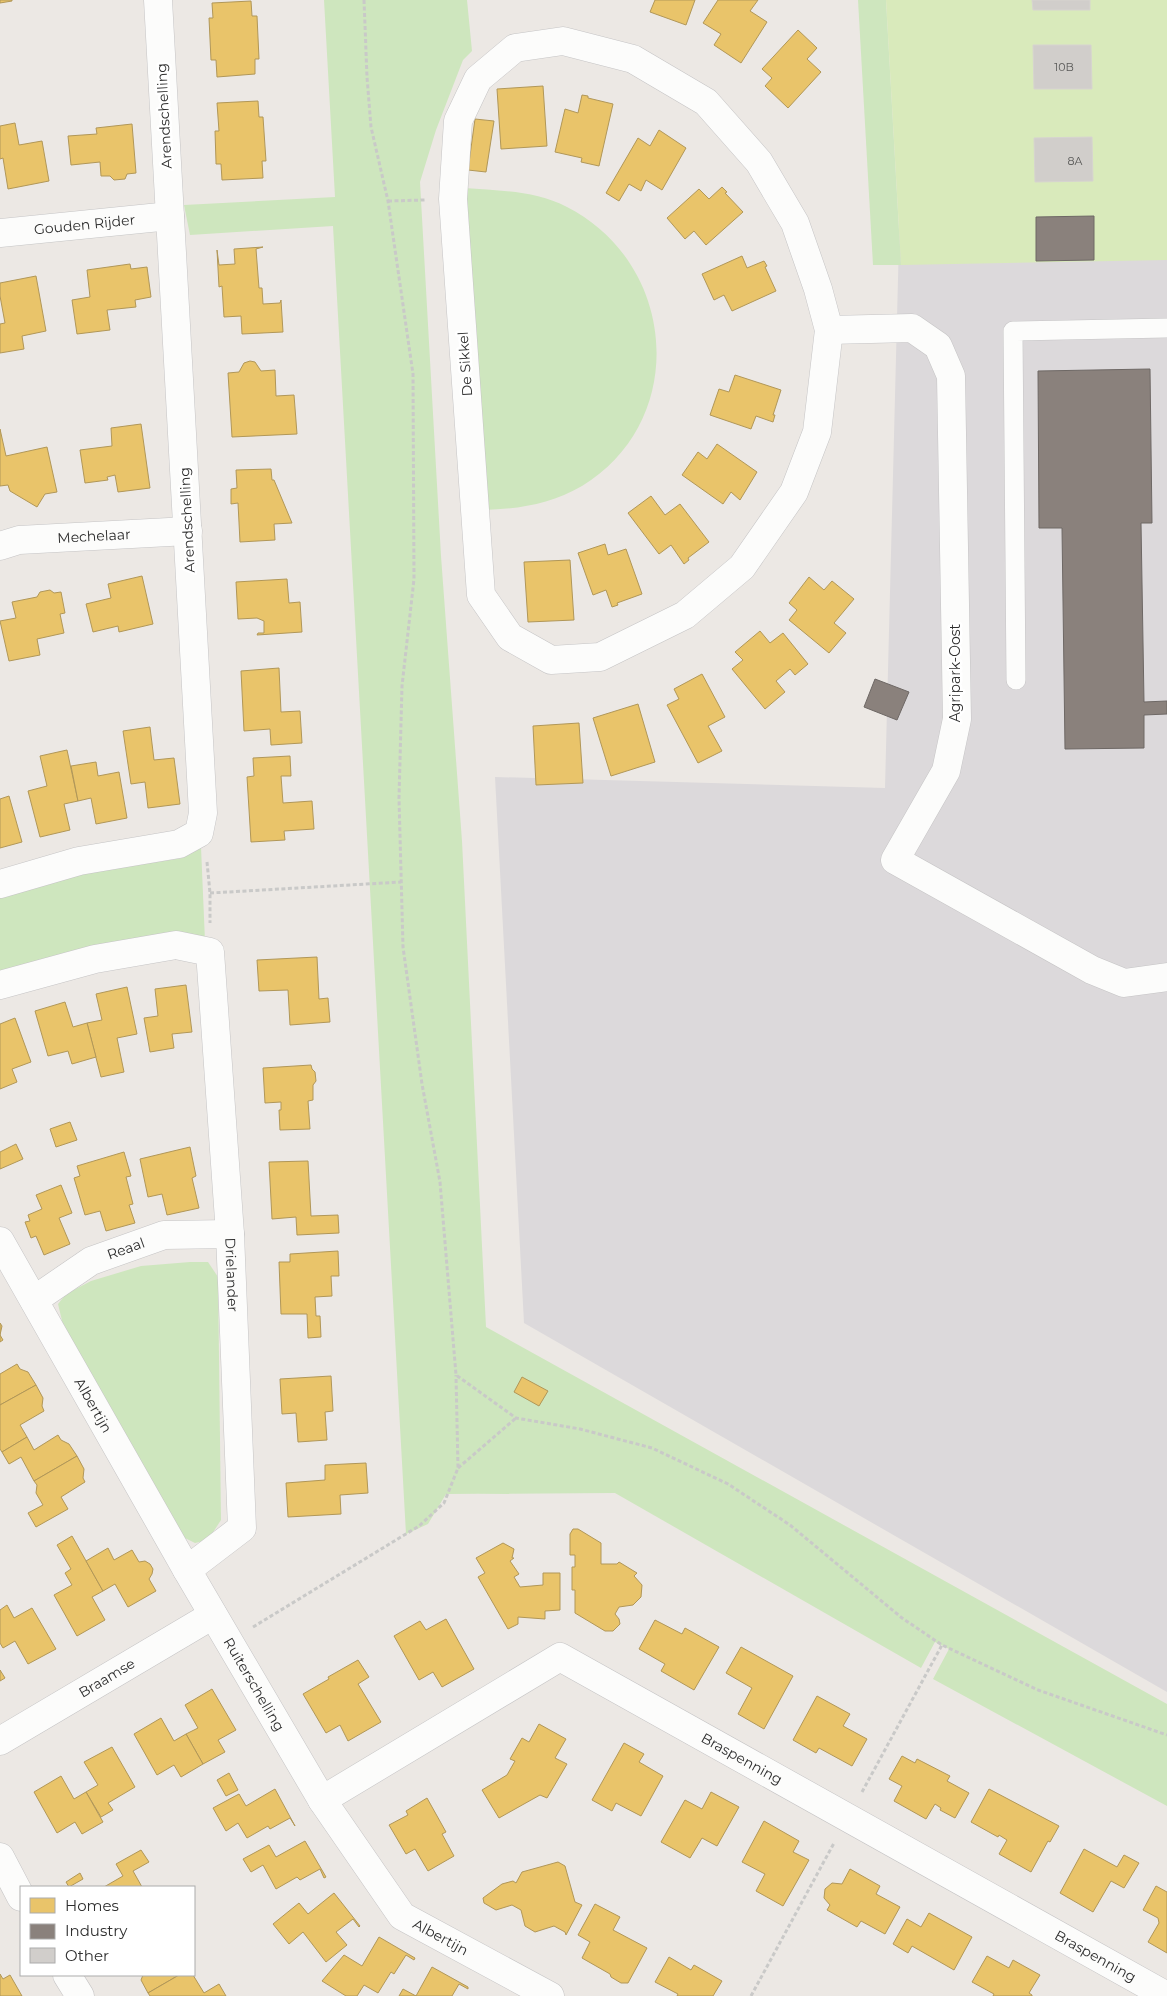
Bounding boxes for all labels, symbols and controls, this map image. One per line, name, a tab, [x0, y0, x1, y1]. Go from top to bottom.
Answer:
house number: 10B	[1054, 60, 1074, 74]
street label: Arendschelling	[152, 63, 176, 169]
house number: 8A	[1068, 154, 1083, 168]
street label: Gouden Rijder	[33, 211, 136, 239]
street label: De Sikkel	[454, 331, 476, 397]
street label: Arendschelling	[175, 467, 199, 573]
street label: Mechelaar	[57, 525, 132, 547]
street label: Agripark-Oost	[946, 623, 964, 722]
street label: Reaal	[105, 1234, 147, 1264]
street label: Drielander	[221, 1237, 242, 1313]
street label: Albertijn	[71, 1375, 116, 1436]
street label: Ruiterschelling	[220, 1634, 289, 1734]
street label: Braamse	[75, 1654, 138, 1701]
street label: Braspenning	[698, 1729, 786, 1789]
legend	[20, 1886, 195, 1976]
text: Homes	[65, 1896, 119, 1915]
street label: Albertijn	[410, 1915, 472, 1959]
text: Industry	[65, 1921, 128, 1940]
street label: Braspenning	[1052, 1926, 1139, 1986]
text: Other	[65, 1946, 109, 1965]

